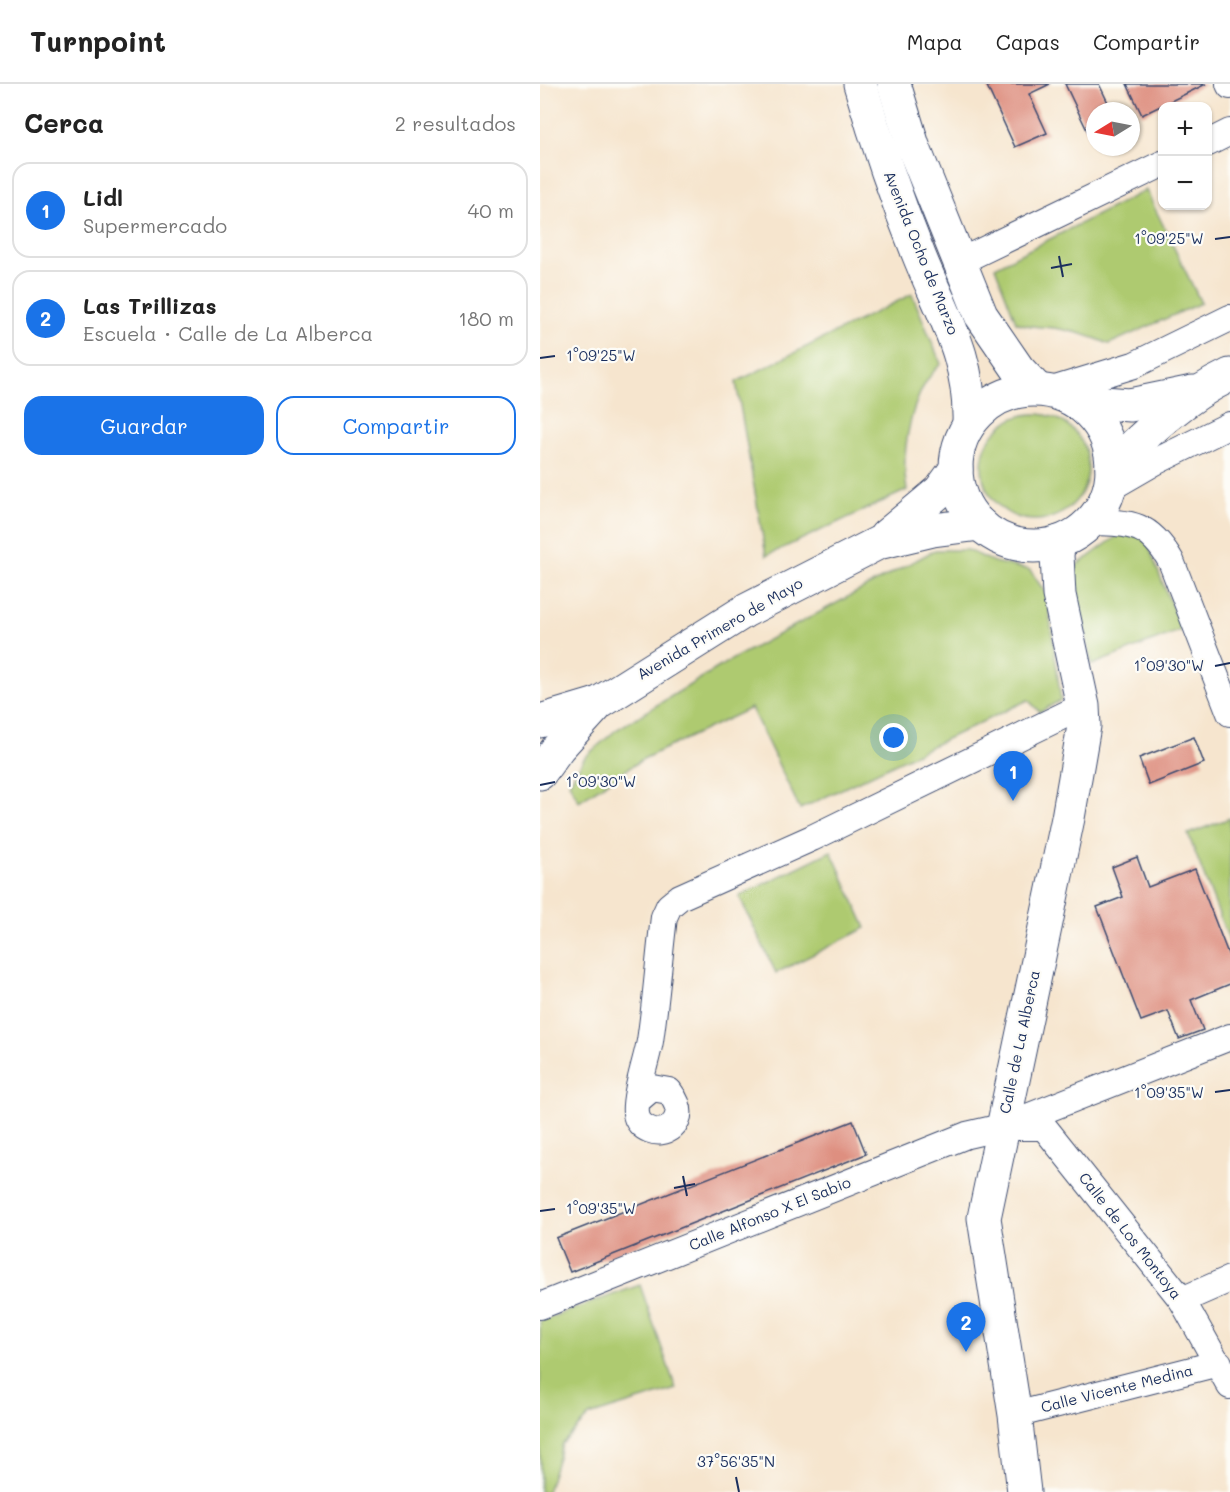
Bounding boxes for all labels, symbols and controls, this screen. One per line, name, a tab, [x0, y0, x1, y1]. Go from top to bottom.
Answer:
text: Turnpoint	[30, 23, 166, 59]
text: Mapa	[907, 28, 963, 55]
text: Capas	[996, 28, 1060, 55]
text: Compartir	[1093, 28, 1200, 55]
north arrow	[1086, 102, 1140, 156]
map controls	[1158, 102, 1212, 210]
button: +	[1158, 102, 1212, 156]
text: Cerca	[24, 106, 104, 140]
text: 2 resultados	[395, 110, 516, 136]
button: −	[1158, 156, 1212, 210]
street label: Avenida Ocho de Marzo	[880, 168, 964, 338]
text: Lidl	[83, 183, 123, 212]
text: 1	[41, 197, 50, 223]
text: 40 m	[468, 197, 514, 223]
text: Supermercado	[83, 212, 227, 238]
text: 1°09'25"W	[1134, 228, 1204, 248]
text: Las Trillizas	[83, 291, 217, 320]
text: 2	[40, 305, 51, 331]
text: 180 m	[458, 305, 514, 331]
text: Escuela · Calle de La Alberca	[83, 320, 373, 346]
text: 1°09'25"W	[566, 345, 636, 365]
button: Guardar	[24, 396, 264, 455]
button: Compartir	[276, 396, 516, 455]
street label: Avenida Primero de Mayo	[633, 572, 806, 684]
text: 1°09'30"W	[1134, 655, 1204, 675]
your location	[879, 723, 908, 752]
pin: 1	[994, 752, 1032, 801]
text: 1°09'30"W	[566, 771, 636, 791]
street label: Calle de La Alberca	[994, 968, 1044, 1115]
text: 1°09'35"W	[1134, 1082, 1204, 1102]
street label: Calle de Los Montoya	[1075, 1168, 1187, 1303]
street label: Calle Alfonso X El Sabio	[686, 1171, 853, 1255]
text: 1°09'35"W	[566, 1198, 636, 1218]
pin: 2	[946, 1302, 986, 1352]
street label: Calle Vicente Medina	[1039, 1359, 1195, 1417]
text: 37°56'35"N	[697, 1451, 775, 1471]

